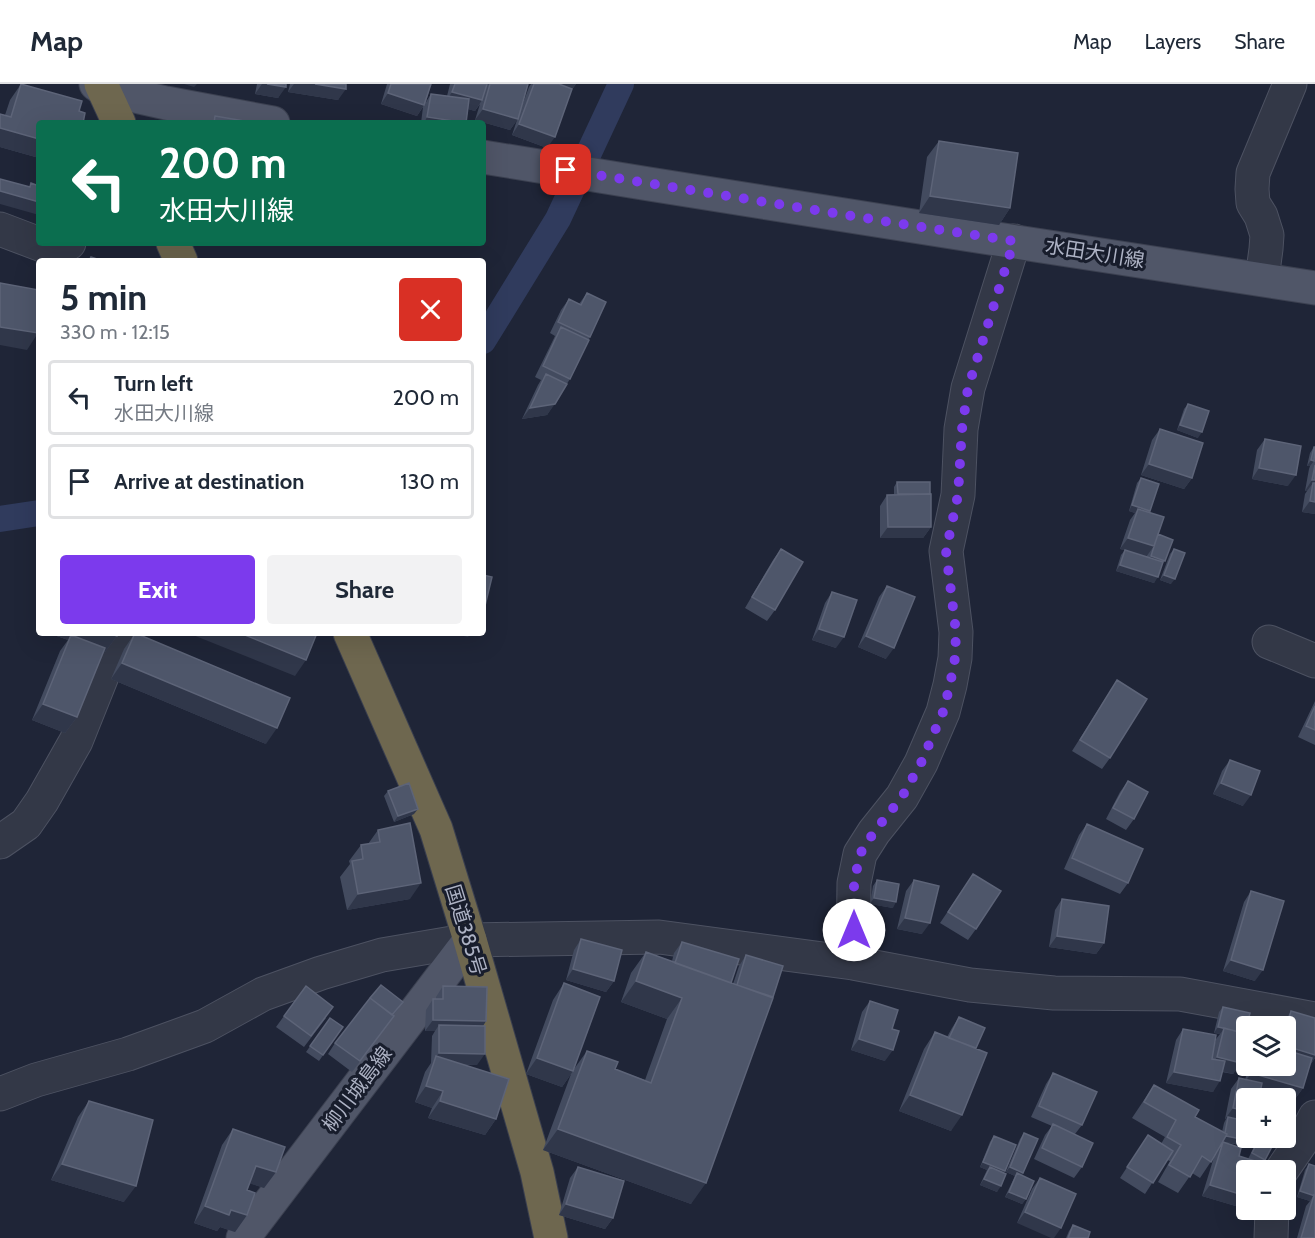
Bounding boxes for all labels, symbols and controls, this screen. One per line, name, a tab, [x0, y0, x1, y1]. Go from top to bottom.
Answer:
text: Map	[30, 24, 83, 58]
text: Map	[1073, 29, 1112, 54]
text: Layers	[1145, 29, 1201, 54]
text: Share	[1234, 29, 1285, 54]
text: 200 m	[159, 137, 286, 189]
icon: left	[60, 144, 138, 222]
pin	[540, 144, 591, 195]
icon: arrive	[549, 153, 582, 186]
text: 水田大川線	[159, 194, 294, 227]
street label: 水田大川線	[1044, 233, 1146, 273]
text: 5 min	[60, 275, 147, 319]
button: close	[399, 278, 462, 341]
text: 330 m · 12:15	[60, 320, 170, 344]
text: Turn left	[114, 370, 193, 397]
icon: left	[63, 381, 96, 414]
text: 200 m	[393, 384, 459, 411]
text: 水田大川線	[114, 401, 214, 425]
icon: arrive	[63, 465, 96, 498]
text: Arrive at destination	[114, 468, 304, 495]
text: 130 m	[400, 468, 459, 495]
button: Exit	[60, 555, 255, 624]
button: Share	[267, 555, 462, 624]
street label: 国道385号	[441, 882, 491, 978]
position arrow	[822, 898, 886, 962]
map controls	[1236, 1016, 1296, 1220]
button: layers	[1236, 1016, 1296, 1076]
street label: 柳川城島線	[317, 1042, 397, 1136]
button: +	[1236, 1088, 1296, 1148]
button: −	[1236, 1160, 1296, 1220]

